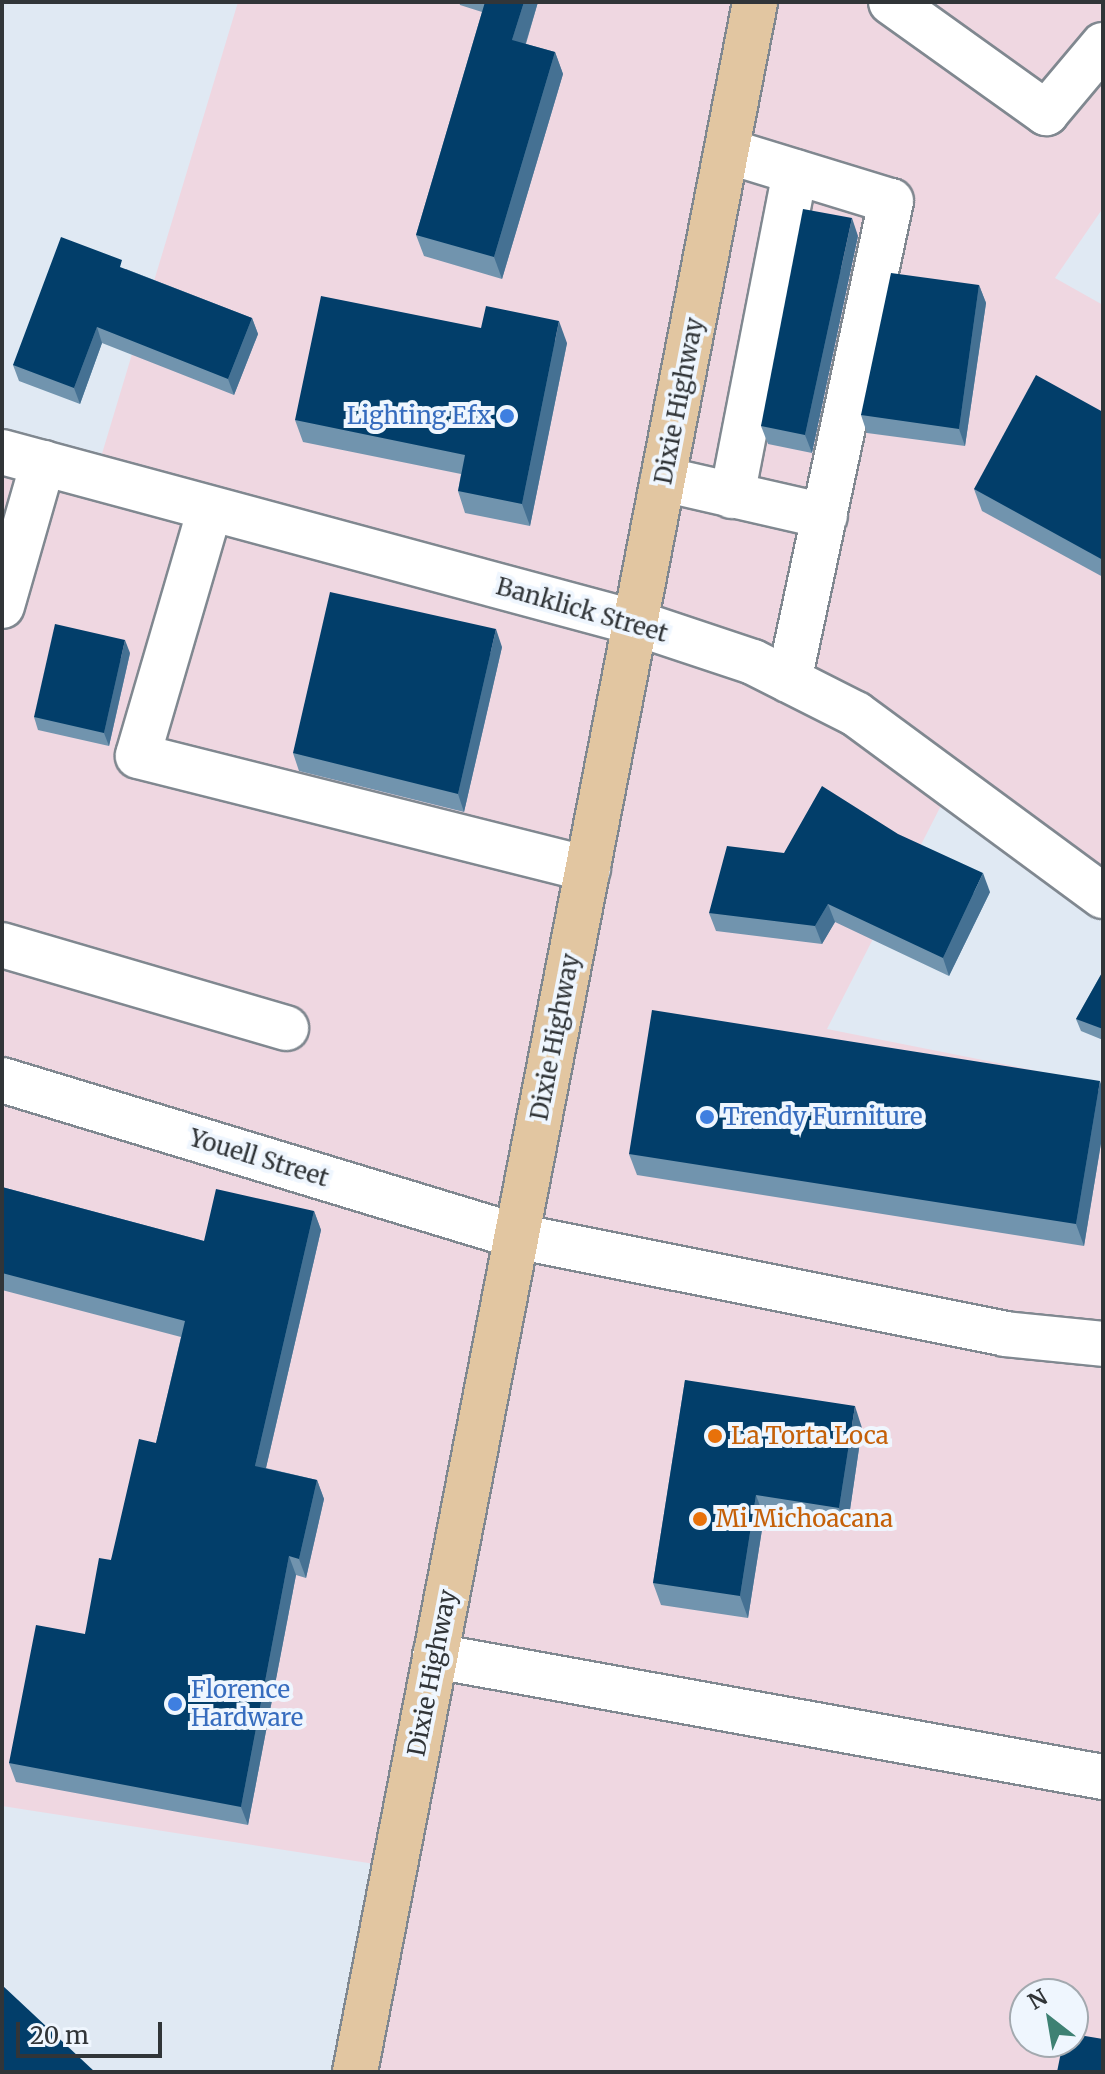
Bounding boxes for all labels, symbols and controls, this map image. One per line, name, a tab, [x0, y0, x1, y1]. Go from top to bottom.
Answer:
street label: Dixie Highway	[649, 315, 709, 487]
place label: Lighting Efx	[347, 402, 491, 430]
marker: Lighting Efx	[498, 407, 516, 425]
street label: Banklick Street	[493, 572, 671, 648]
street label: Dixie Highway	[525, 951, 585, 1123]
place label: Trendy Furniture	[723, 1103, 923, 1131]
marker: Trendy Furniture	[698, 1108, 716, 1126]
street label: Youell Street	[186, 1123, 332, 1193]
place label: La Torta Loca	[731, 1422, 889, 1450]
marker: La Torta Loca	[706, 1427, 724, 1445]
place label: Mi Michoacana	[716, 1505, 893, 1533]
marker: Mi Michoacana	[691, 1510, 709, 1528]
street label: Dixie Highway	[402, 1587, 462, 1759]
place label: Florence Hardware	[191, 1676, 303, 1732]
marker: Florence Hardware	[166, 1695, 184, 1713]
north arrow	[1009, 1978, 1089, 2058]
text: N	[1023, 1983, 1052, 2016]
scale bar	[20, 2006, 166, 2056]
text: 20 m	[30, 2020, 89, 2051]

